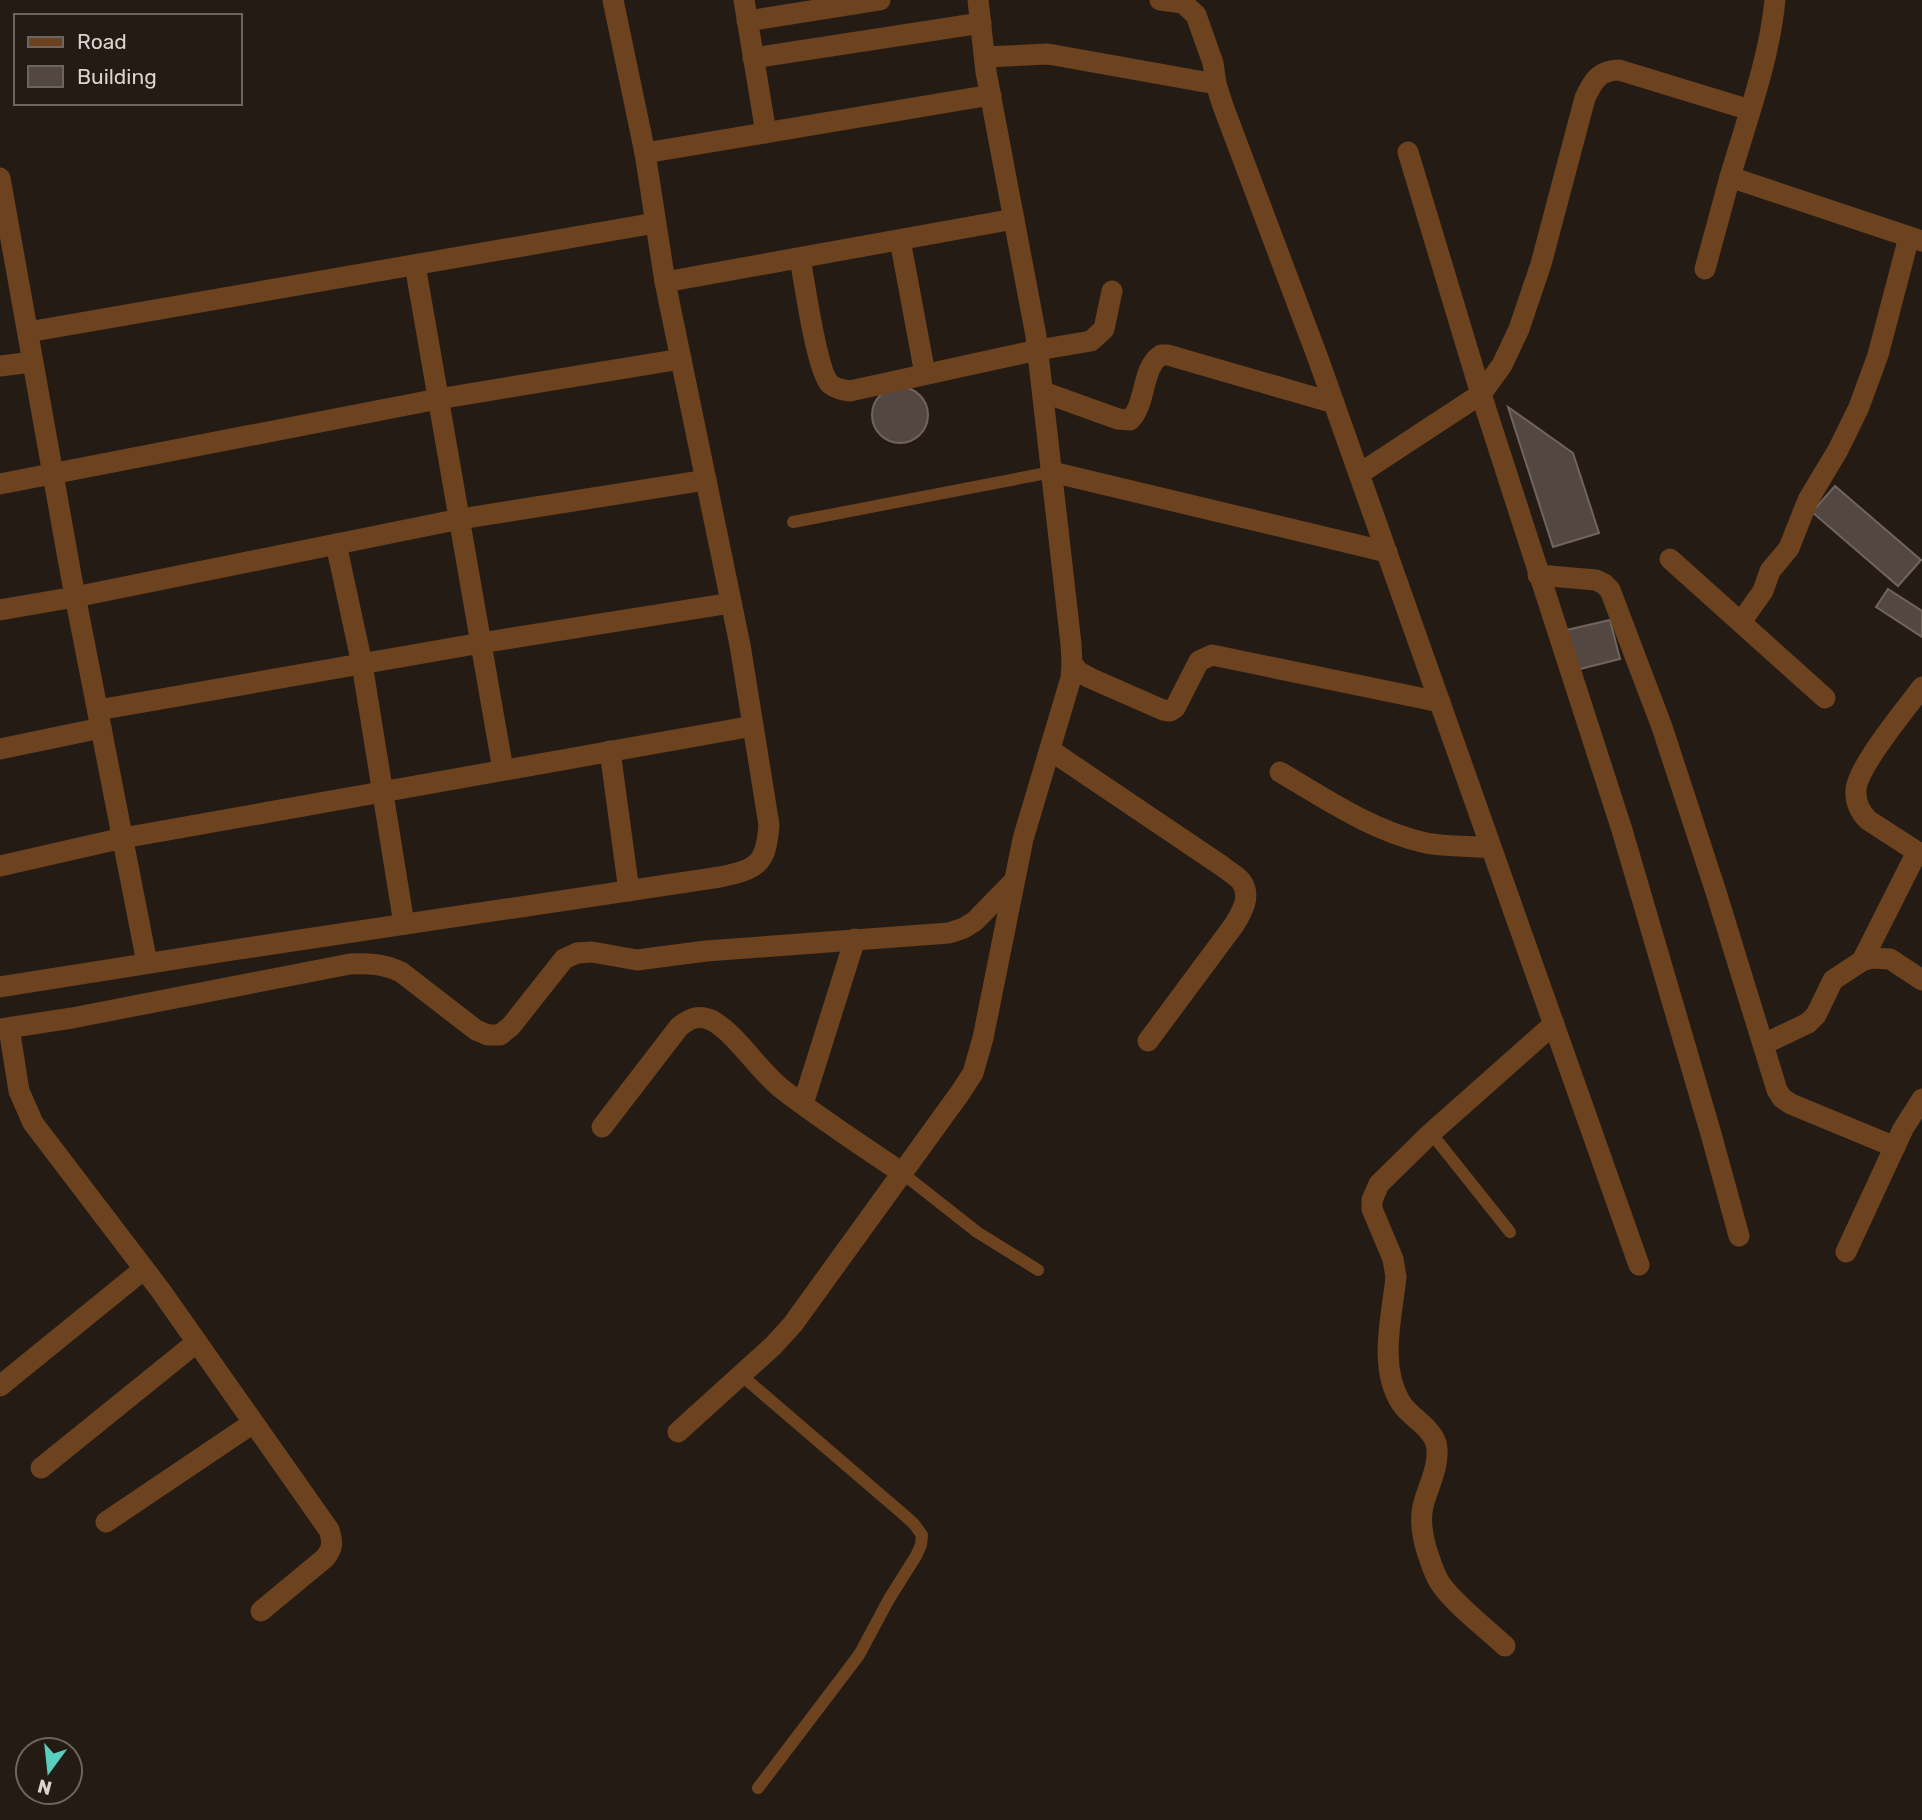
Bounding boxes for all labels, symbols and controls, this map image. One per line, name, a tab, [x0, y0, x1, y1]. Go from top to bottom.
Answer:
legend	[14, 14, 242, 105]
text: Road	[77, 29, 127, 54]
text: Building	[77, 64, 157, 89]
north arrow	[14, 1736, 84, 1806]
text: N	[35, 1774, 54, 1800]

